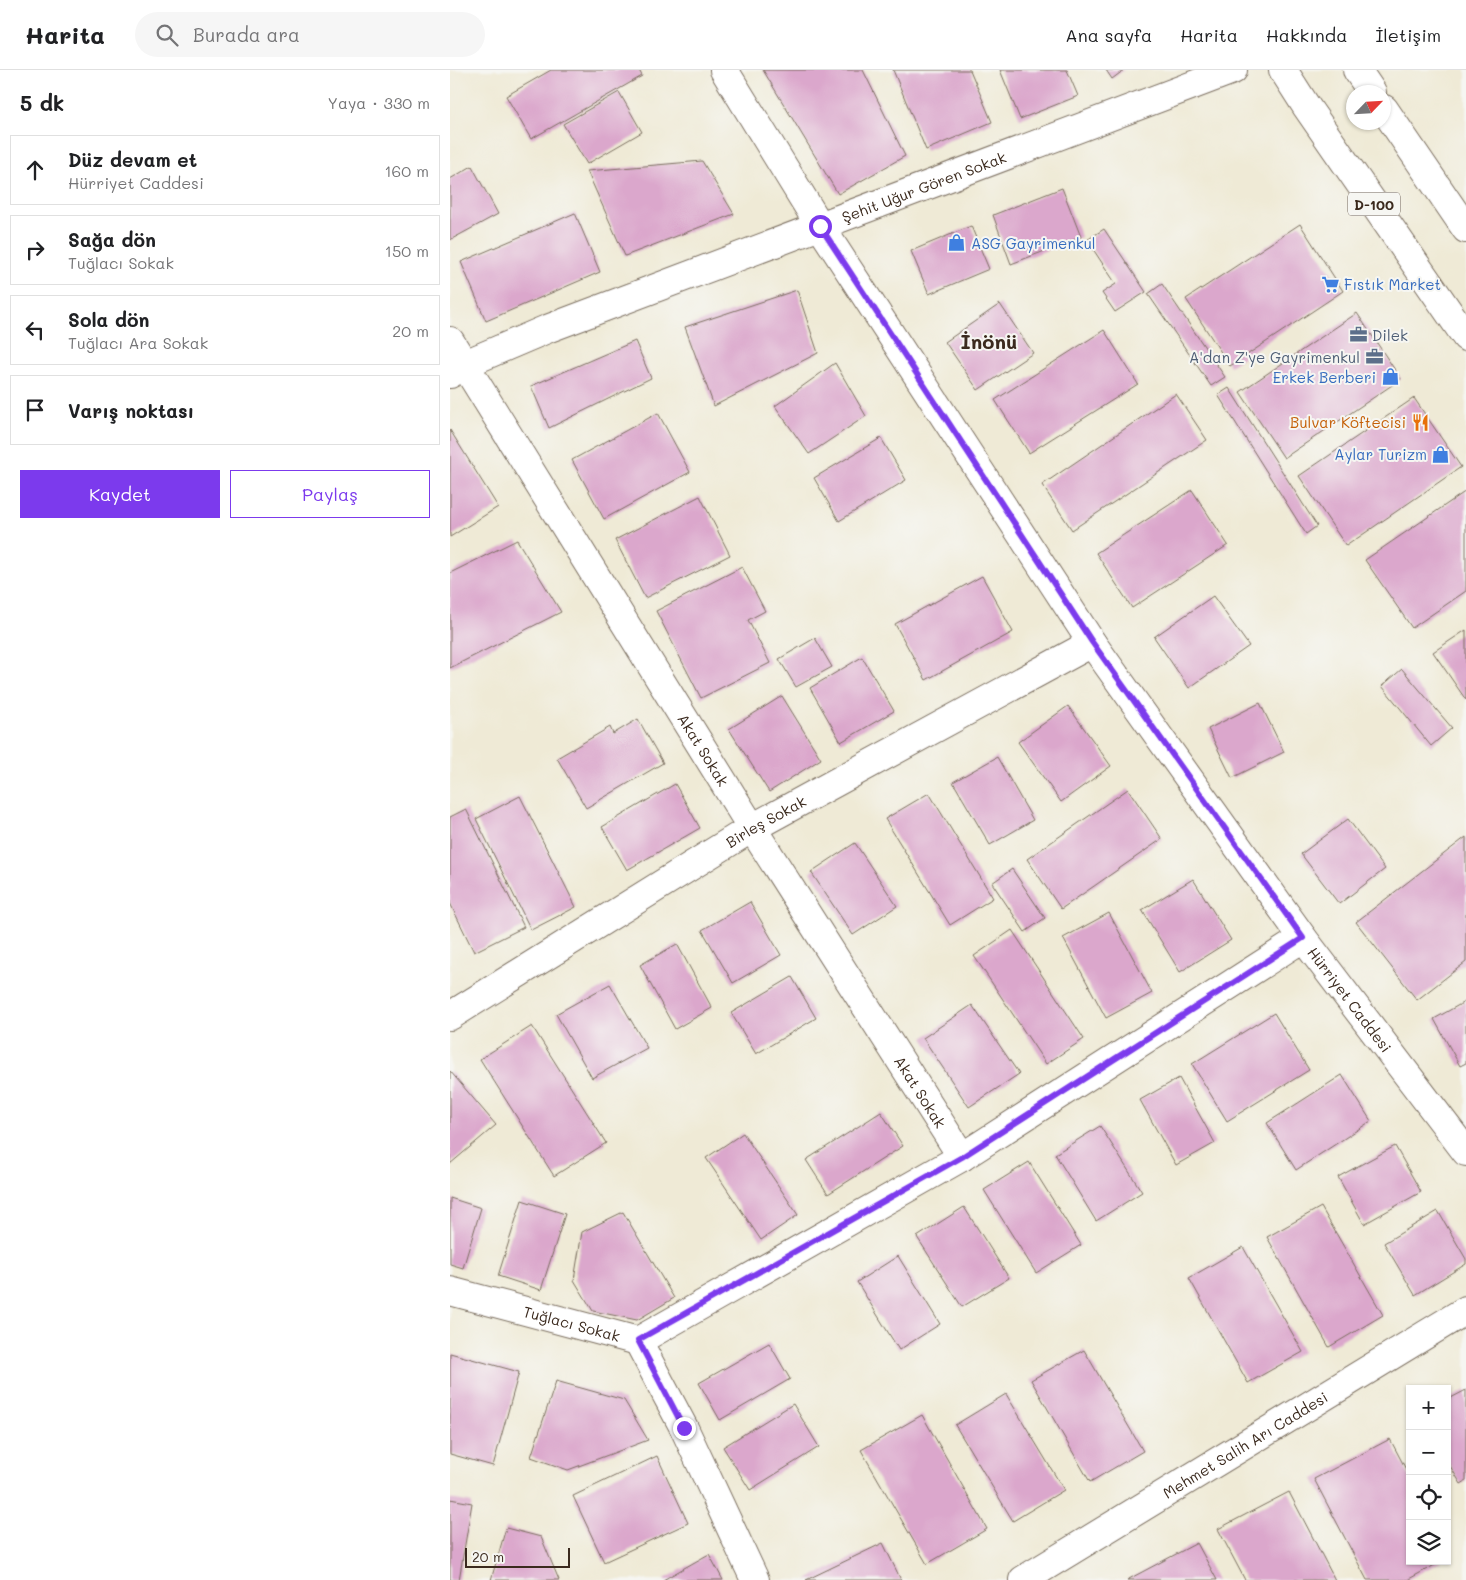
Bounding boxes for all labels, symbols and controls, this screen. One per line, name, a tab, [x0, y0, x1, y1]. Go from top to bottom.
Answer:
search box	[135, 12, 485, 57]
text: Harita	[25, 19, 105, 50]
icon: search	[153, 21, 181, 49]
text: Burada ara	[193, 22, 300, 47]
text: Ana sayfa	[1065, 23, 1152, 47]
text: Harita	[1180, 23, 1238, 47]
text: Hakkında	[1266, 23, 1347, 47]
text: İletişim	[1375, 23, 1441, 47]
north arrow	[1346, 85, 1391, 130]
text: 5 dk	[20, 89, 64, 116]
text: Yaya · 330 m	[328, 92, 430, 113]
text: Düz devam et	[68, 147, 197, 172]
street label: Şehit Uğur Gören Sokak	[839, 147, 1009, 227]
icon: ahead	[21, 156, 49, 184]
text: 160 m	[384, 160, 429, 181]
text: Hürriyet Caddesi	[68, 172, 204, 193]
road number: D-100	[1348, 192, 1400, 216]
route start	[809, 215, 832, 238]
text: Sağa dön	[68, 227, 156, 252]
shop icon: ASG Gayrimenkul	[947, 233, 967, 253]
place label: ASG Gayrimenkul	[971, 233, 1096, 253]
icon: right	[21, 236, 49, 264]
text: 150 m	[385, 240, 429, 261]
text: Tuğlacı Sokak	[68, 252, 174, 273]
supermarket icon: Fıstık Market	[1320, 274, 1340, 294]
place label: Fıstık Market	[1344, 274, 1441, 294]
text: Sola dön	[68, 307, 150, 332]
icon: left	[21, 316, 49, 344]
text: 20 m	[392, 320, 429, 341]
office icon: Dilek	[1348, 325, 1368, 345]
place label: Dilek	[1372, 325, 1408, 345]
district label: İnönü	[961, 328, 1017, 354]
text: Tuğlacı Ara Sokak	[68, 332, 208, 353]
place label: A'dan Z'ye Gayrimenkul	[1189, 347, 1360, 367]
office icon: A'dan Z'ye Gayrimenkul	[1364, 347, 1384, 367]
place label: Erkek Berberi	[1273, 367, 1376, 387]
shop icon: Erkek Berberi	[1380, 367, 1400, 387]
icon: arrive	[21, 396, 49, 424]
text: Varış noktası	[68, 398, 194, 423]
place label: Bulvar Köftecisi	[1290, 412, 1406, 432]
restaurant icon: Bulvar Köftecisi	[1410, 412, 1430, 432]
place label: Aylar Turizm	[1334, 444, 1427, 464]
shop icon: Aylar Turizm	[1431, 444, 1451, 464]
button: Kaydet	[20, 470, 220, 518]
button: Paylaş	[230, 470, 430, 518]
street label: Akat Sokak	[673, 710, 734, 790]
street label: Birleş Sokak	[722, 791, 809, 852]
street label: Hürriyet Caddesi	[1303, 943, 1396, 1056]
street label: Akat Sokak	[890, 1052, 951, 1132]
street label: Tuğlacı Sokak	[521, 1301, 622, 1346]
map controls	[1406, 1385, 1451, 1565]
button: +	[1406, 1385, 1451, 1430]
street label: Mehmet Salih Arı Caddesi	[1159, 1387, 1331, 1503]
route end	[673, 1417, 696, 1440]
button: −	[1406, 1430, 1451, 1475]
button: locate	[1406, 1475, 1451, 1520]
button: layers	[1406, 1520, 1451, 1565]
scale bar	[465, 1545, 570, 1568]
text: 20 m	[472, 1547, 504, 1566]

